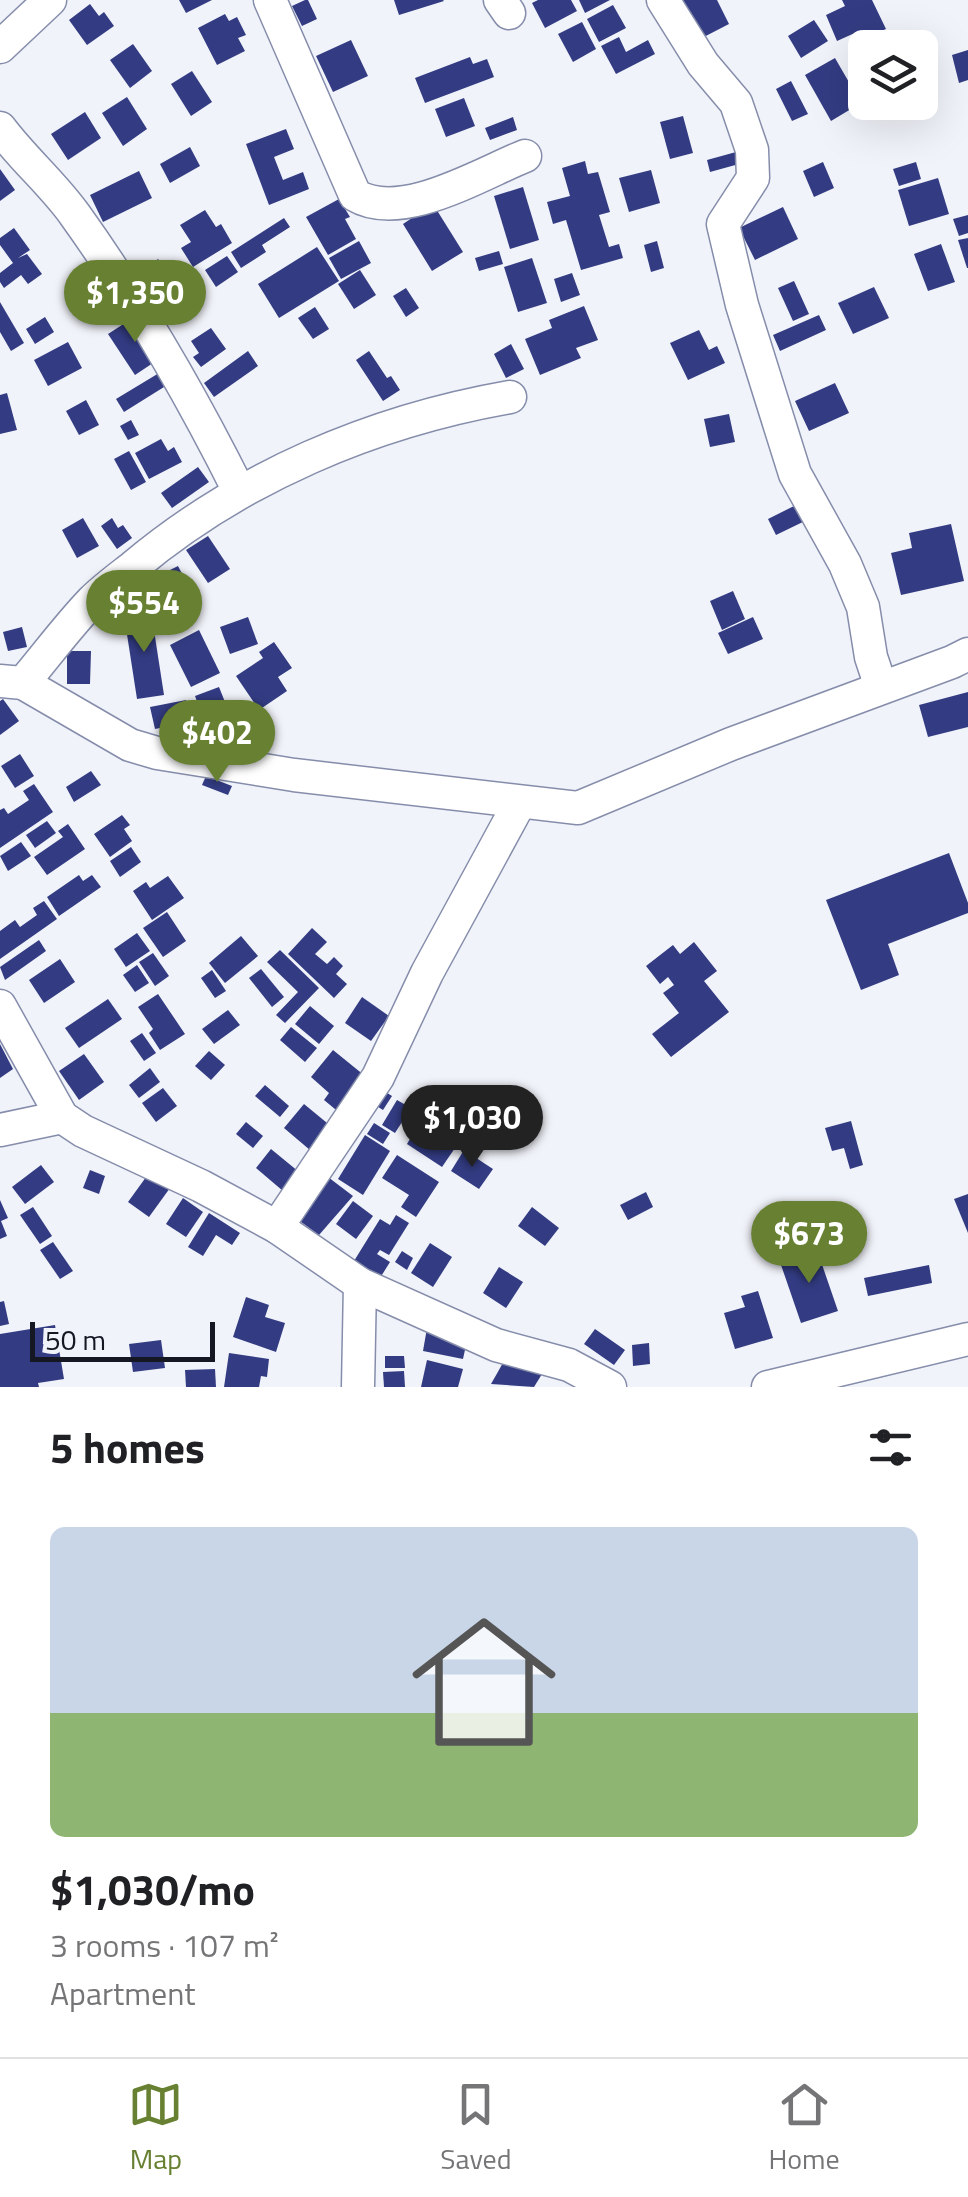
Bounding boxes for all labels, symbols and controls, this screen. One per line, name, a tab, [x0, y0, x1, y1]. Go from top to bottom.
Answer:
map controls	[848, 30, 938, 120]
button: layers	[848, 30, 938, 120]
pin: $1,350	[54, 260, 216, 345]
text: $1,350	[86, 268, 184, 316]
pin: $554	[85, 570, 203, 655]
text: $554	[108, 578, 180, 626]
pin: $402	[158, 700, 276, 785]
text: $402	[181, 708, 253, 756]
pin: $1,030	[391, 1085, 553, 1170]
text: $1,030	[423, 1093, 521, 1141]
pin: $673	[750, 1201, 868, 1286]
text: $673	[773, 1209, 845, 1257]
scale bar	[30, 1317, 215, 1362]
text: 50 m	[45, 1318, 106, 1361]
text: 5 homes	[50, 1415, 205, 1479]
icon: filters	[863, 1420, 918, 1475]
icon: home	[394, 1592, 574, 1772]
text: $1,030/mo	[50, 1857, 255, 1921]
text: 3 rooms · 107 m²	[50, 1921, 279, 1969]
text: Apartment	[50, 1969, 196, 2017]
tab: Map	[128, 2077, 183, 2180]
tab: Saved	[440, 2077, 512, 2180]
tab: Home	[768, 2077, 840, 2180]

